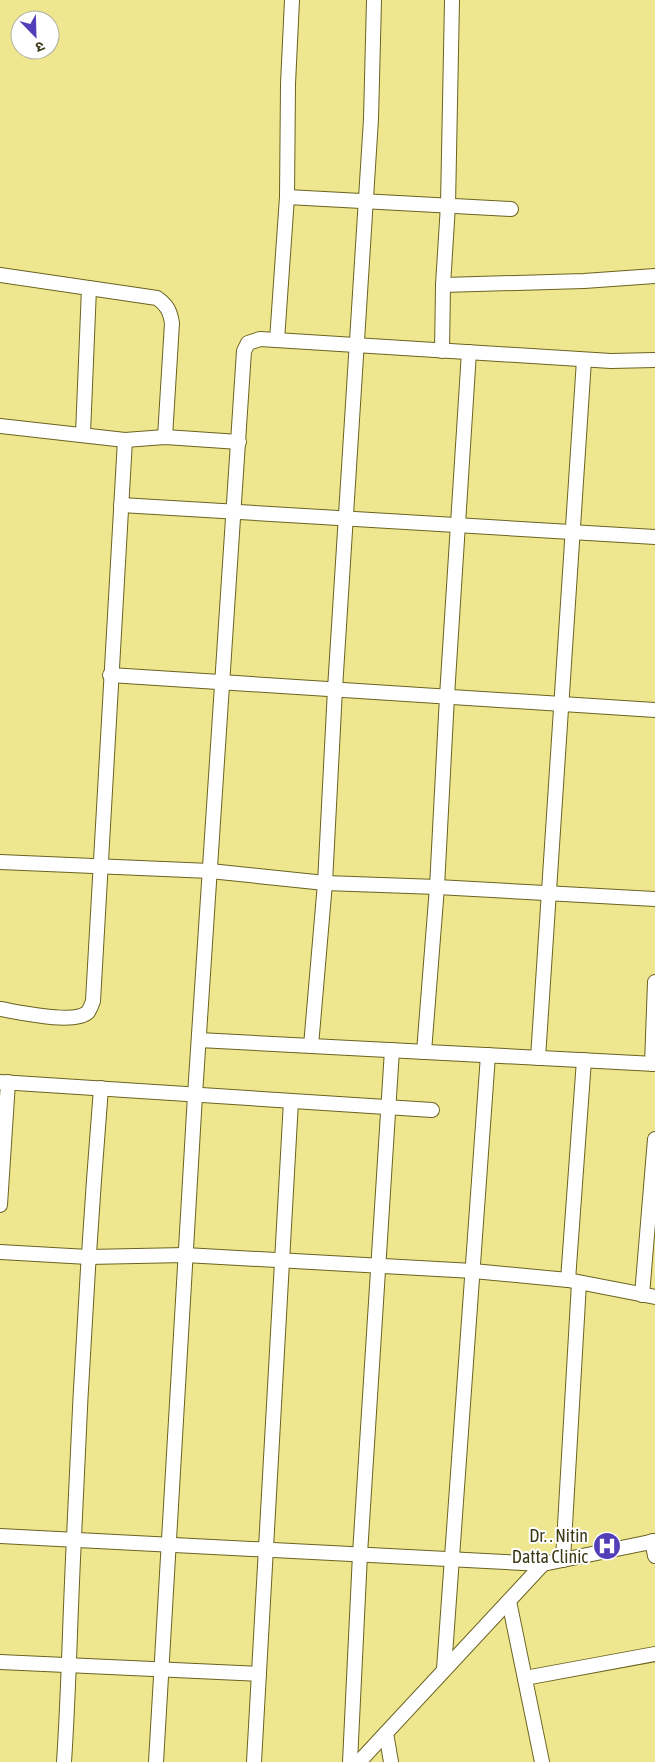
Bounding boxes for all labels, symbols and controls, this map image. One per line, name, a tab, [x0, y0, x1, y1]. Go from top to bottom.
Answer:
north arrow	[10, 10, 60, 60]
text: उ	[32, 38, 47, 56]
place label: Dr. . Nitin Datta Clinic	[512, 1525, 588, 1567]
hospital icon: Dr. . Nitin Datta Clinic	[592, 1531, 622, 1561]

